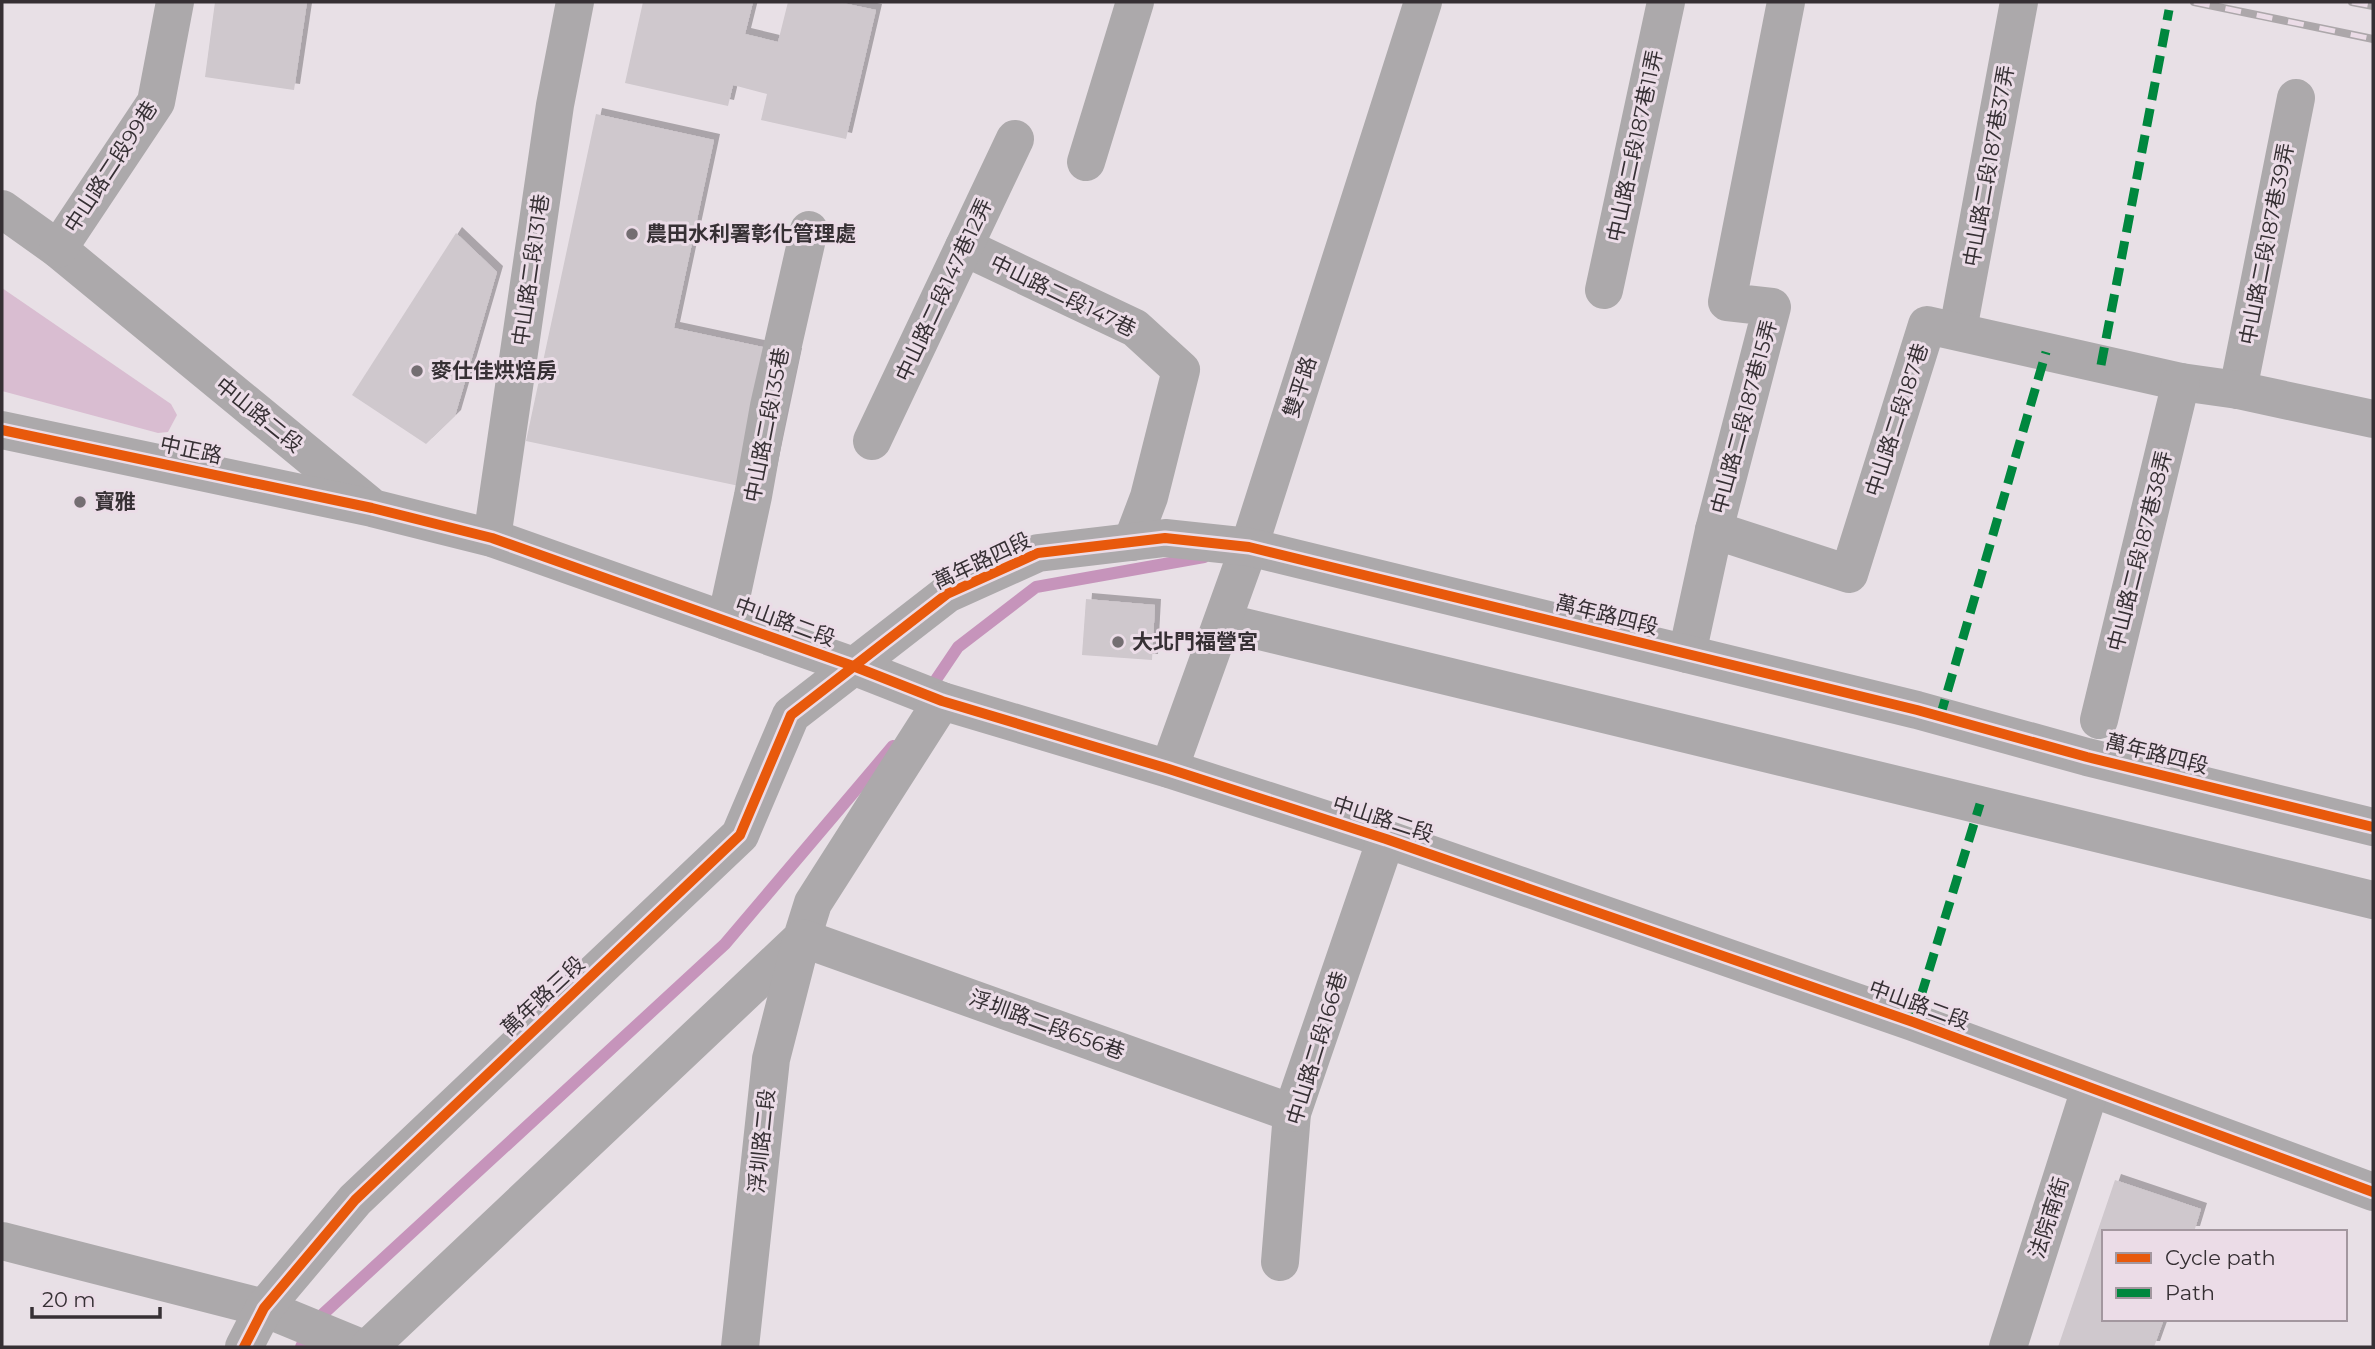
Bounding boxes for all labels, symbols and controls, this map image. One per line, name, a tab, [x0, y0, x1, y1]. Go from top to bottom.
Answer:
street label: 中山路二段187巷11弄	[1602, 48, 1667, 244]
street label: 中山路二段187巷37弄	[1958, 63, 2019, 269]
street label: 中山路二段99巷	[59, 96, 162, 237]
street label: 中山路二段187巷39弄	[2235, 141, 2298, 347]
street label: 中山路二段131巷	[507, 192, 554, 347]
street label: 中山路二段147巷12弄	[890, 194, 997, 385]
place label: 農田水利署彰化管理處	[646, 221, 856, 246]
marker: 農田水利署彰化管理處	[624, 226, 640, 242]
street label: 中山路二段147巷	[986, 250, 1140, 342]
street label: 中山路二段187巷15弄	[1706, 317, 1781, 517]
street label: 中山路二段187巷	[1860, 340, 1933, 499]
street label: 中山路二段135巷	[739, 345, 794, 504]
street label: 雙平路	[1278, 353, 1321, 421]
place label: 麥仕佳烘焙房	[431, 358, 557, 383]
marker: 麥仕佳烘焙房	[409, 363, 425, 379]
street label: 中山路二段	[211, 372, 308, 457]
street label: 中正路	[158, 431, 225, 468]
street label: 中山路二段187巷38弄	[2103, 448, 2177, 654]
place label: 寶雅	[94, 489, 136, 514]
marker: 寶雅	[72, 494, 88, 510]
street label: 萬年路四段	[929, 527, 1035, 594]
street label: 萬年路四段	[1553, 590, 1661, 639]
street label: 中山路二段	[732, 592, 839, 651]
place label: 大北門福營宮	[1132, 629, 1258, 654]
marker: 大北門福營宮	[1110, 634, 1126, 650]
street label: 萬年路四段	[2103, 729, 2211, 778]
street label: 中山路二段	[1329, 790, 1437, 847]
street label: 萬年路三段	[496, 951, 590, 1041]
street label: 中山路二段166巷	[1281, 968, 1352, 1128]
street label: 中山路二段	[1866, 975, 1973, 1034]
street label: 浮圳路二段656巷	[966, 985, 1128, 1064]
street label: 浮圳路二段	[744, 1087, 779, 1194]
street label: 法院南街	[2024, 1174, 2073, 1262]
legend	[2102, 1230, 2347, 1321]
text: Cycle path	[2165, 1245, 2276, 1270]
scale bar	[32, 1276, 159, 1320]
text: Path	[2165, 1280, 2215, 1305]
text: 20 m	[42, 1287, 96, 1312]

